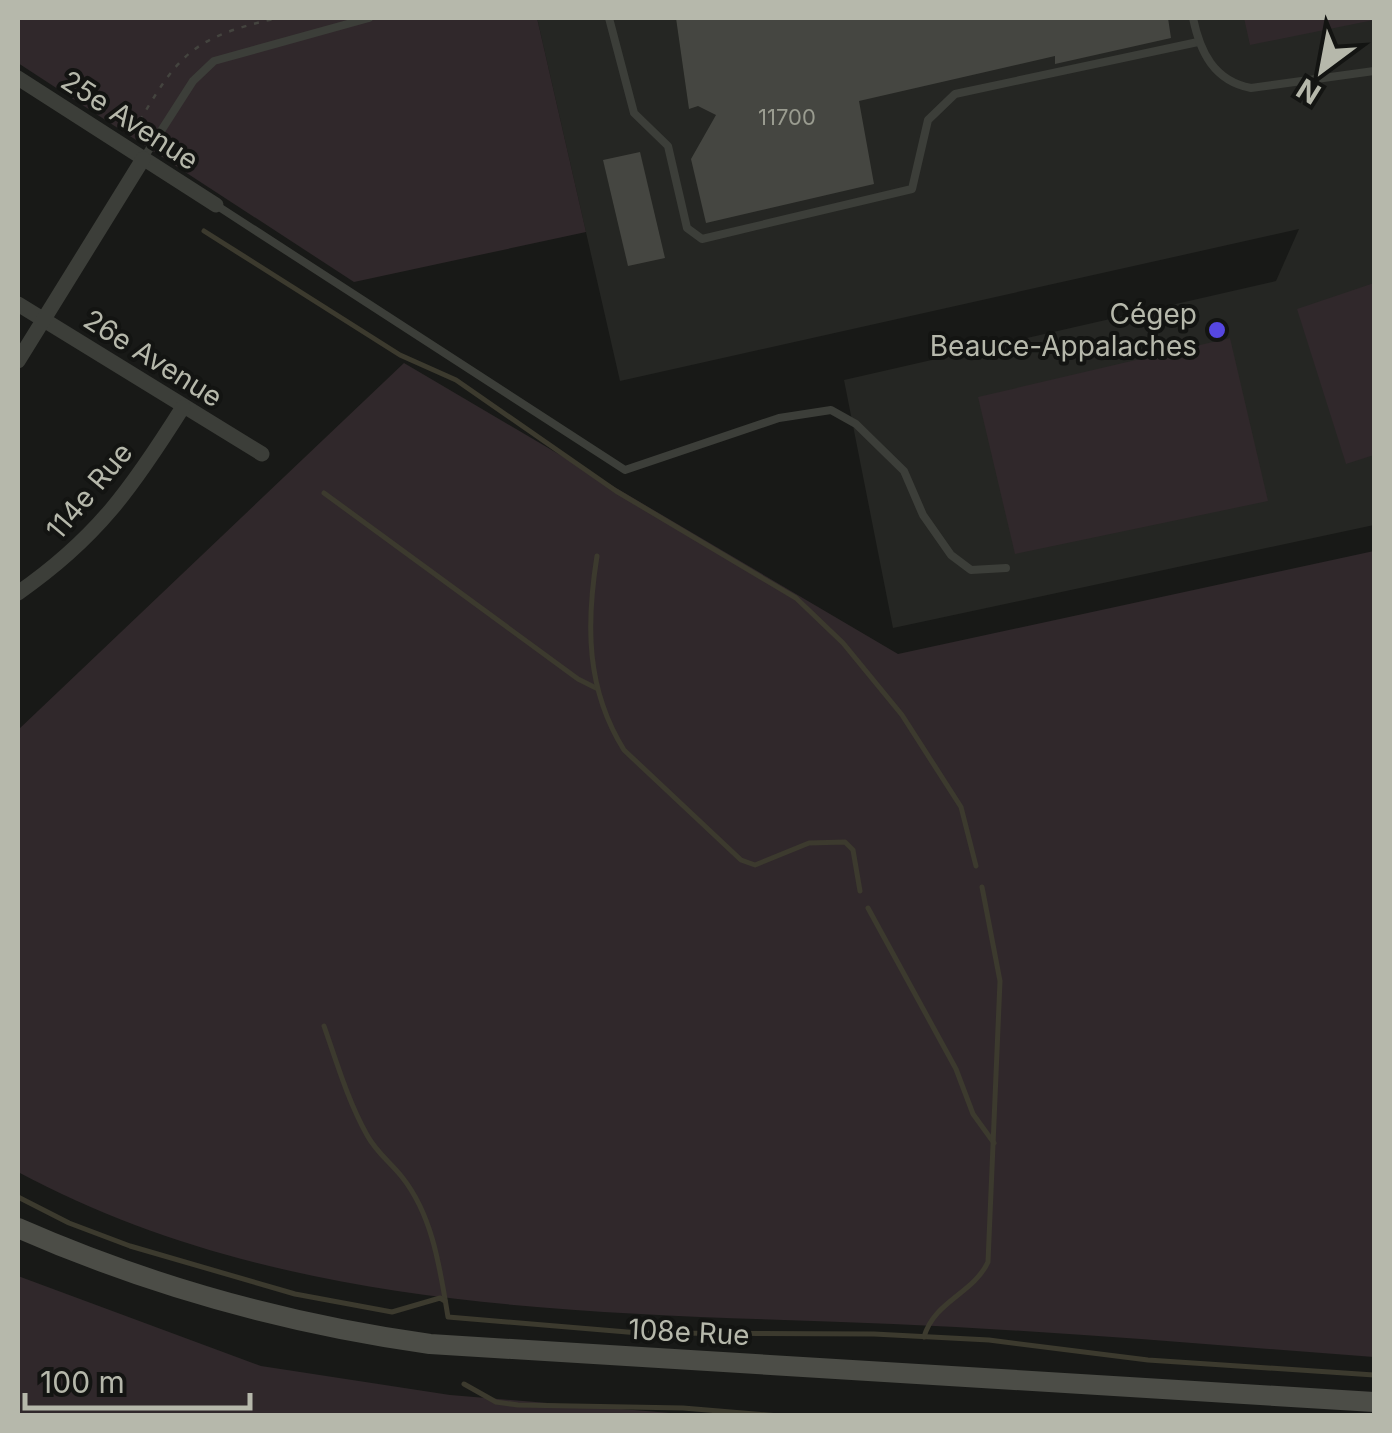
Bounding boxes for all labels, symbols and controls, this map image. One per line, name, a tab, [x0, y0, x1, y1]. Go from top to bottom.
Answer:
north arrow	[1272, 20, 1372, 120]
street label: 25e Avenue	[55, 63, 205, 177]
text: N	[1291, 71, 1327, 111]
house number: 11700	[758, 104, 816, 130]
place label: Cégep Beauce-Appalaches	[930, 297, 1197, 363]
street label: 26e Avenue	[77, 302, 229, 414]
marker: Cégep Beauce-Appalaches	[1206, 319, 1228, 341]
street label: 114e Rue	[39, 436, 139, 546]
street label: 108e Rue	[627, 1312, 751, 1352]
scale bar	[25, 1348, 250, 1410]
text: 100 m	[40, 1364, 125, 1400]

